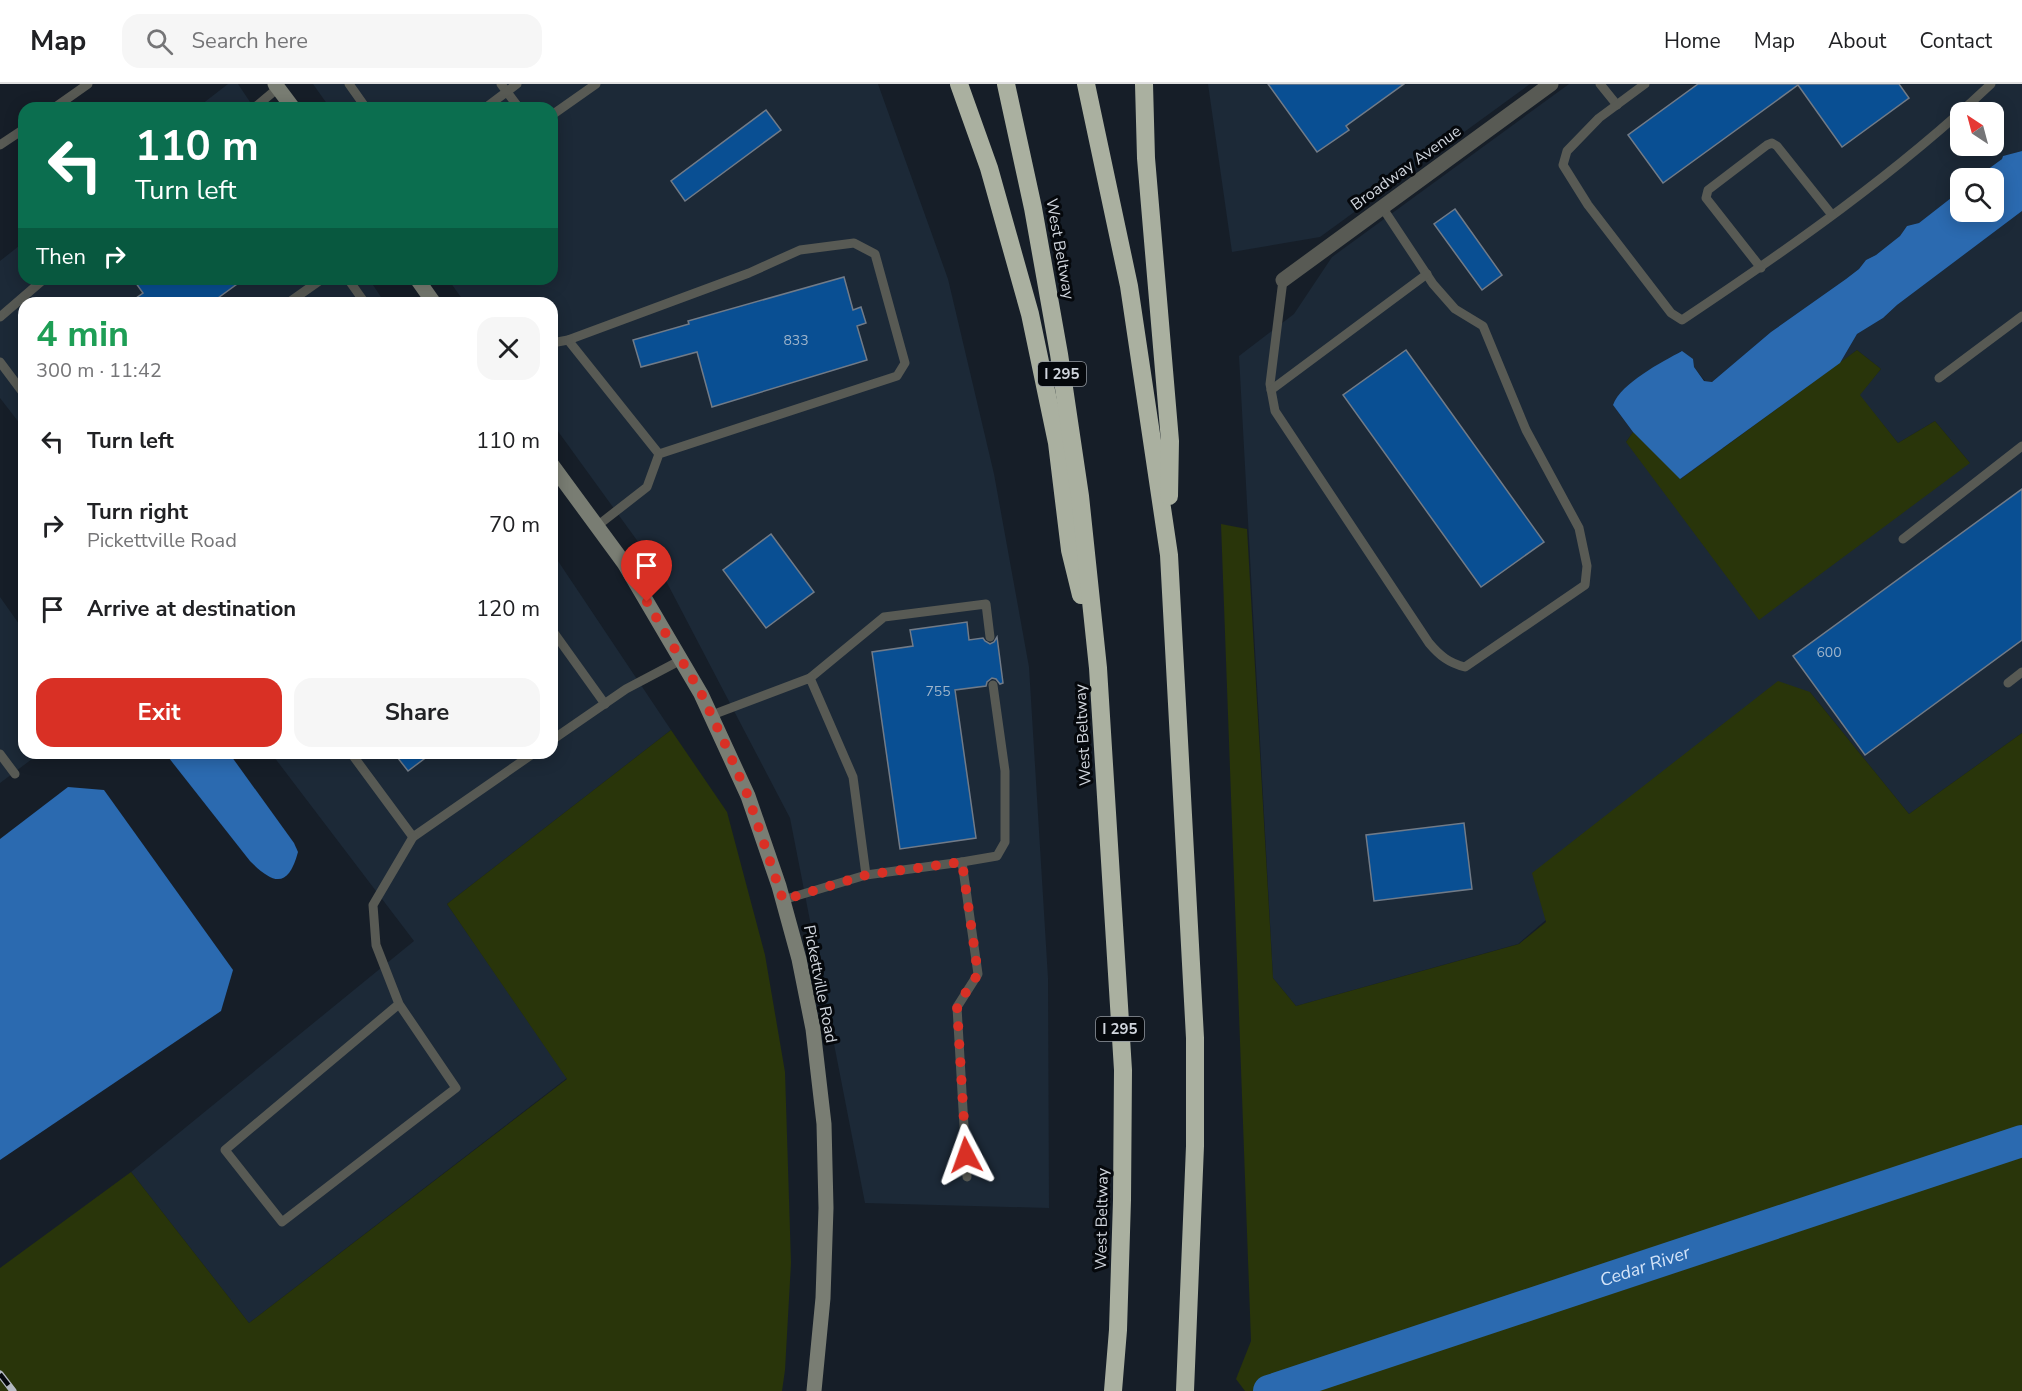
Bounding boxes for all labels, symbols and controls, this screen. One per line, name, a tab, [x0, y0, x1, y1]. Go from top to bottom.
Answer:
search box	[122, 14, 542, 68]
text: Map	[30, 22, 86, 60]
icon: search	[143, 25, 176, 58]
text: Search here	[191, 26, 308, 56]
text: Home	[1664, 27, 1721, 55]
text: Map	[1754, 27, 1795, 55]
text: About	[1828, 27, 1886, 55]
text: Contact	[1919, 27, 1992, 55]
north arrow	[1950, 102, 2004, 156]
map controls	[1950, 102, 2004, 222]
text: 110 m	[135, 118, 259, 175]
street label: Broadway Avenue	[1346, 120, 1466, 216]
icon: left	[36, 126, 114, 204]
button: search	[1950, 168, 2004, 222]
text: Turn left	[135, 172, 236, 209]
street label: West Beltway	[1040, 197, 1080, 302]
icon: right	[98, 240, 131, 273]
text: Then	[36, 242, 86, 272]
text: 4 min	[36, 310, 129, 359]
button: close	[477, 317, 540, 380]
house number: 833	[783, 331, 809, 350]
text: 300 m · 11:42	[36, 357, 162, 384]
road number: I 295	[1038, 362, 1086, 386]
icon: left	[36, 425, 69, 458]
text: Turn left	[87, 426, 174, 456]
text: 110 m	[476, 426, 540, 456]
text: Turn right	[87, 497, 188, 527]
icon: right	[36, 509, 69, 542]
text: 70 m	[489, 510, 540, 540]
text: Pickettville Road	[87, 527, 237, 554]
pin	[621, 540, 672, 602]
icon: arrive	[630, 549, 663, 582]
icon: arrive	[36, 593, 69, 626]
text: Arrive at destination	[87, 594, 296, 624]
text: 120 m	[476, 594, 540, 624]
house number: 600	[1816, 643, 1842, 662]
button: Exit	[36, 678, 282, 747]
button: Share	[294, 678, 540, 747]
house number: 755	[925, 682, 951, 701]
street label: West Beltway	[1069, 683, 1097, 787]
street label: Pickettville Road	[798, 923, 842, 1045]
road number: I 295	[1096, 1017, 1144, 1041]
position arrow	[934, 1123, 998, 1187]
street label: West Beltway	[1090, 1167, 1114, 1270]
water label: Cedar River	[1597, 1240, 1694, 1292]

